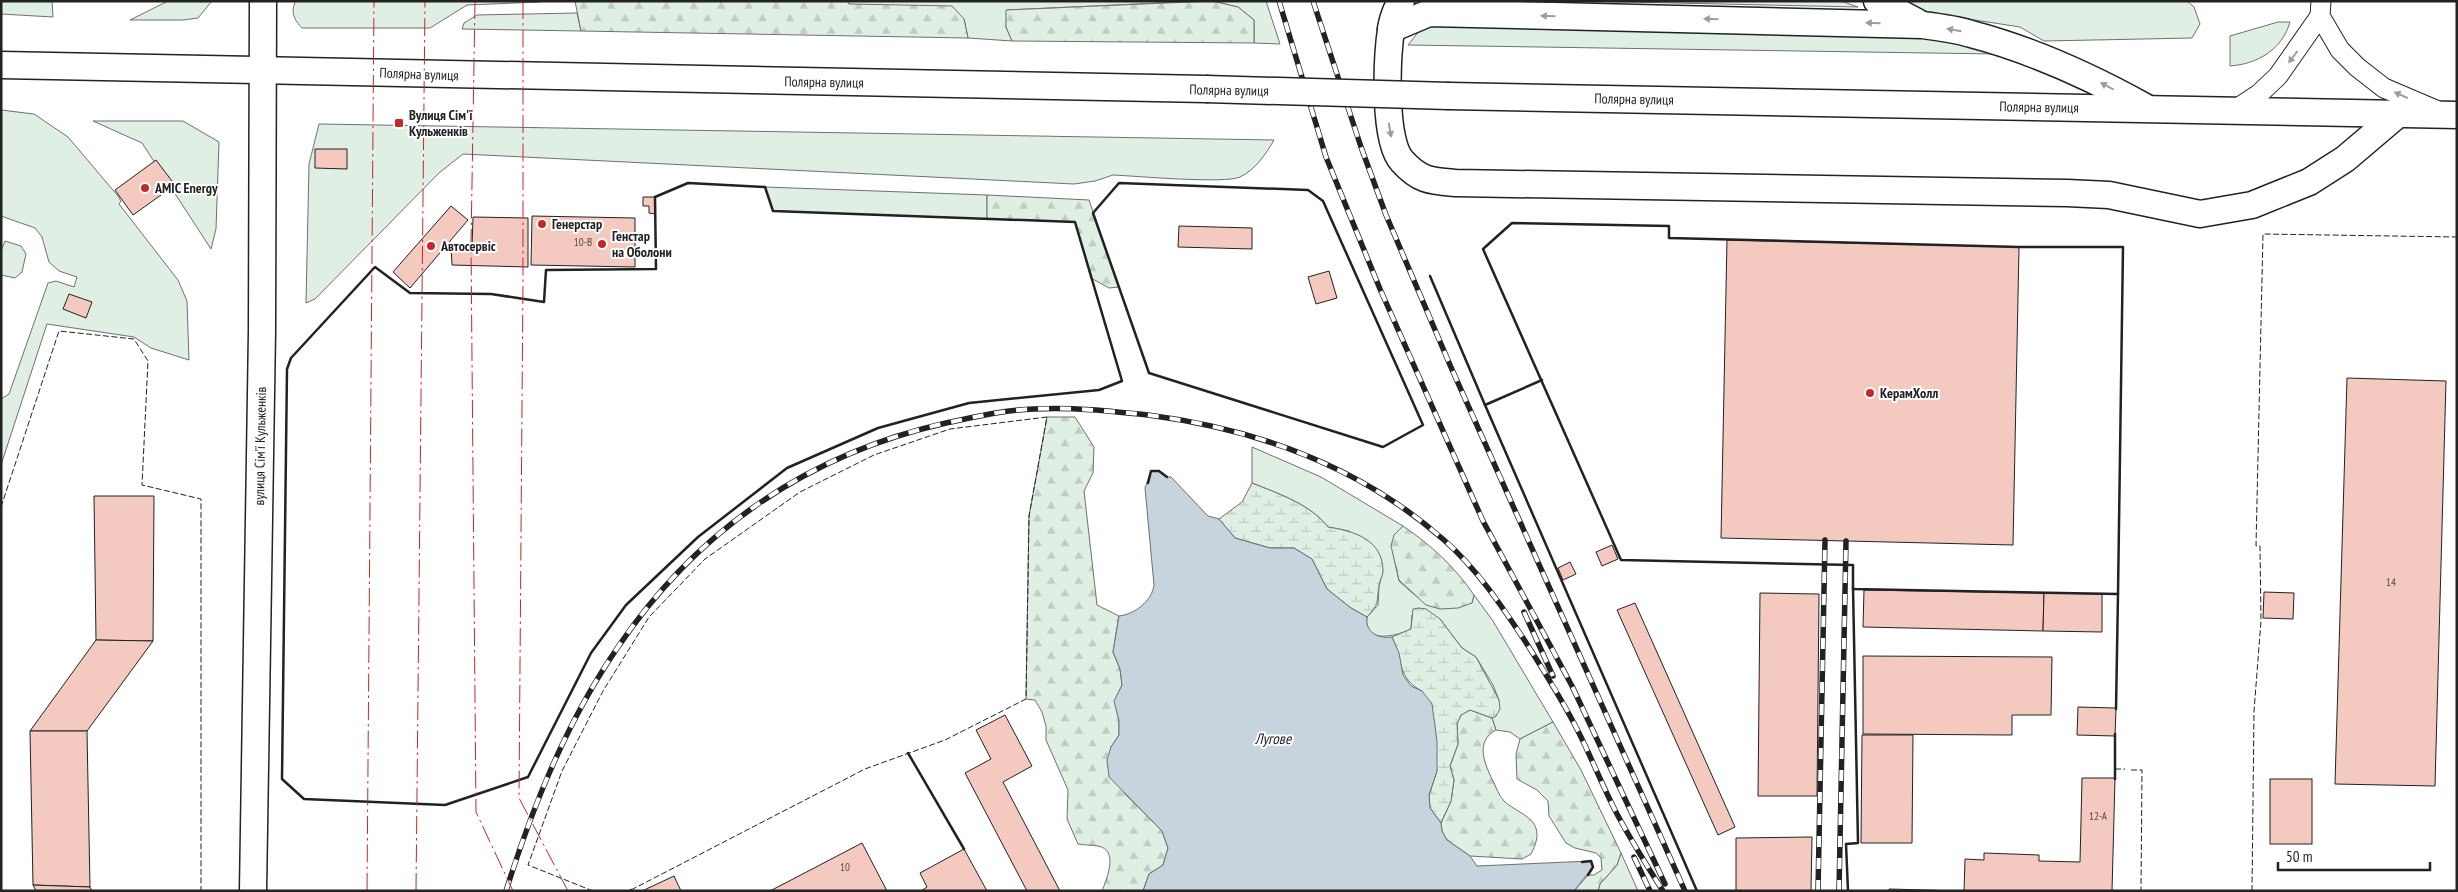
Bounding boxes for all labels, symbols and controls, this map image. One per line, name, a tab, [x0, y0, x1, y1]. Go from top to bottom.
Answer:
one-way arrow	[1540, 12, 1556, 20]
one-way arrow	[1703, 15, 1719, 23]
one-way arrow	[1865, 19, 1881, 27]
one-way arrow	[1946, 26, 1962, 34]
one-way arrow	[2288, 50, 2299, 63]
street label: Полярна вулиця	[379, 64, 459, 84]
street label: Полярна вулиця	[784, 72, 864, 92]
street label: Полярна вулиця	[1189, 80, 1269, 100]
one-way arrow	[2100, 81, 2114, 90]
street label: Полярна вулиця	[1594, 89, 1674, 109]
one-way arrow	[2394, 90, 2408, 98]
street label: Полярна вулиця	[1999, 97, 2079, 117]
place label: Вулиця Сім'ї Кульженків	[409, 106, 473, 140]
marker: Вулиця Сім'ї Кульженків	[393, 117, 405, 129]
one-way arrow	[1386, 122, 1394, 138]
place label: AMIC Energy	[154, 179, 218, 197]
marker: AMIC Energy	[139, 182, 151, 194]
place label: Генерстар	[552, 215, 602, 233]
marker: Генерстар	[536, 218, 548, 230]
place label: Генстар на Оболони	[612, 227, 672, 261]
house number: 10-В	[574, 235, 592, 249]
place label: Автосервіс	[440, 237, 496, 255]
marker: Генстар на Оболони	[596, 238, 608, 250]
marker: Автосервіс	[425, 240, 437, 252]
place label: КерамХолл	[1880, 384, 1938, 402]
street label: вулиця Сімʼї Кульженків	[250, 386, 270, 505]
marker: КерамХолл	[1864, 387, 1876, 399]
house number: 14	[2386, 575, 2396, 589]
water label: Лугове	[1254, 729, 1292, 748]
house number: 12-А	[2089, 809, 2108, 823]
scale bar	[2278, 840, 2430, 872]
text: 50 m	[2286, 847, 2312, 866]
house number: 10	[840, 860, 850, 874]

